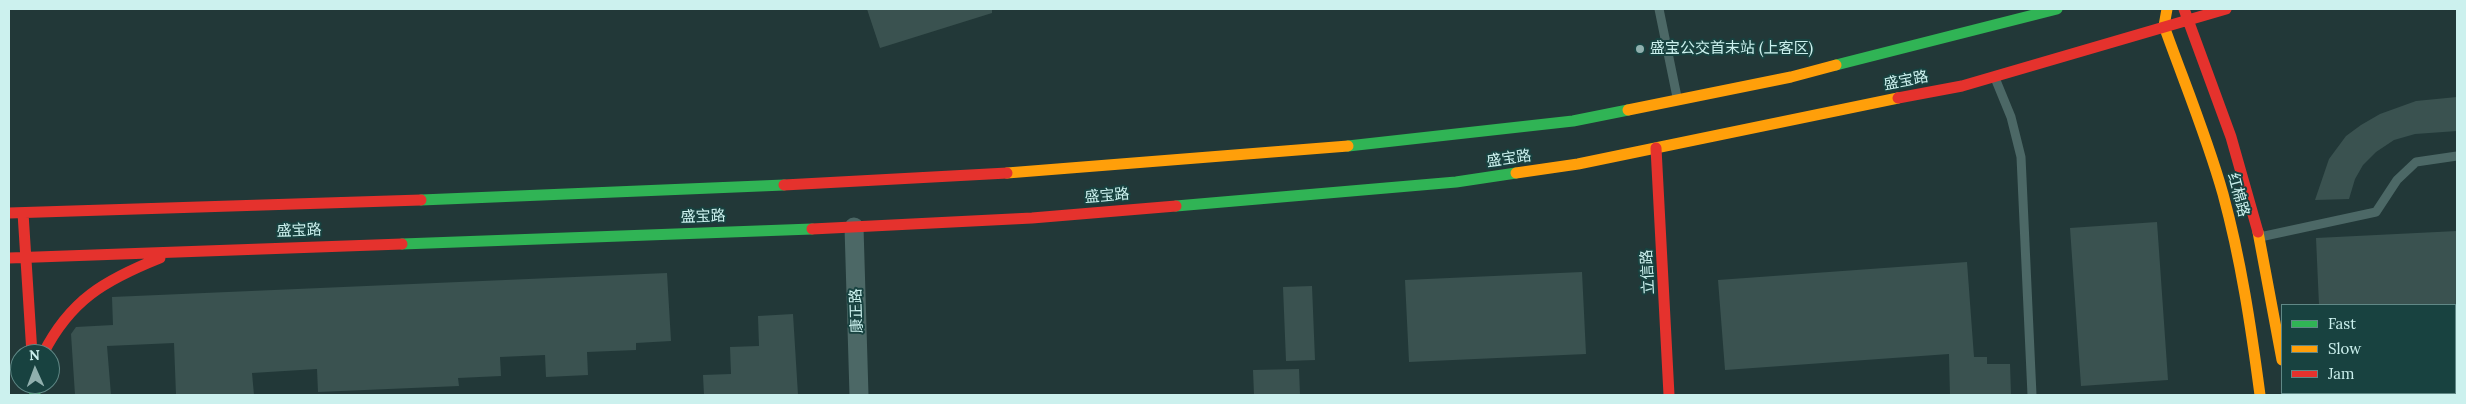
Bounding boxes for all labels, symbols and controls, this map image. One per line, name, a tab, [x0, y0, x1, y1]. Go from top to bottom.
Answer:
place label: 盛宝公交首末站 (上客区)	[1650, 40, 1813, 58]
marker: 盛宝公交首末站 (上客区)	[1634, 43, 1646, 55]
street label: 盛宝路	[1882, 68, 1930, 94]
street label: 盛宝路	[1485, 147, 1533, 171]
street label: 红棉路	[2223, 171, 2253, 219]
street label: 盛宝路	[1084, 185, 1130, 207]
street label: 盛宝路	[680, 207, 726, 227]
street label: 盛宝路	[276, 221, 322, 241]
street label: 立信路	[1638, 249, 1658, 295]
street label: 康正路	[847, 288, 867, 334]
legend	[2281, 304, 2456, 394]
text: Fast	[2328, 314, 2356, 333]
text: Slow	[2328, 339, 2361, 358]
north arrow	[10, 344, 60, 394]
text: N	[29, 346, 40, 364]
text: Jam	[2328, 364, 2355, 383]

